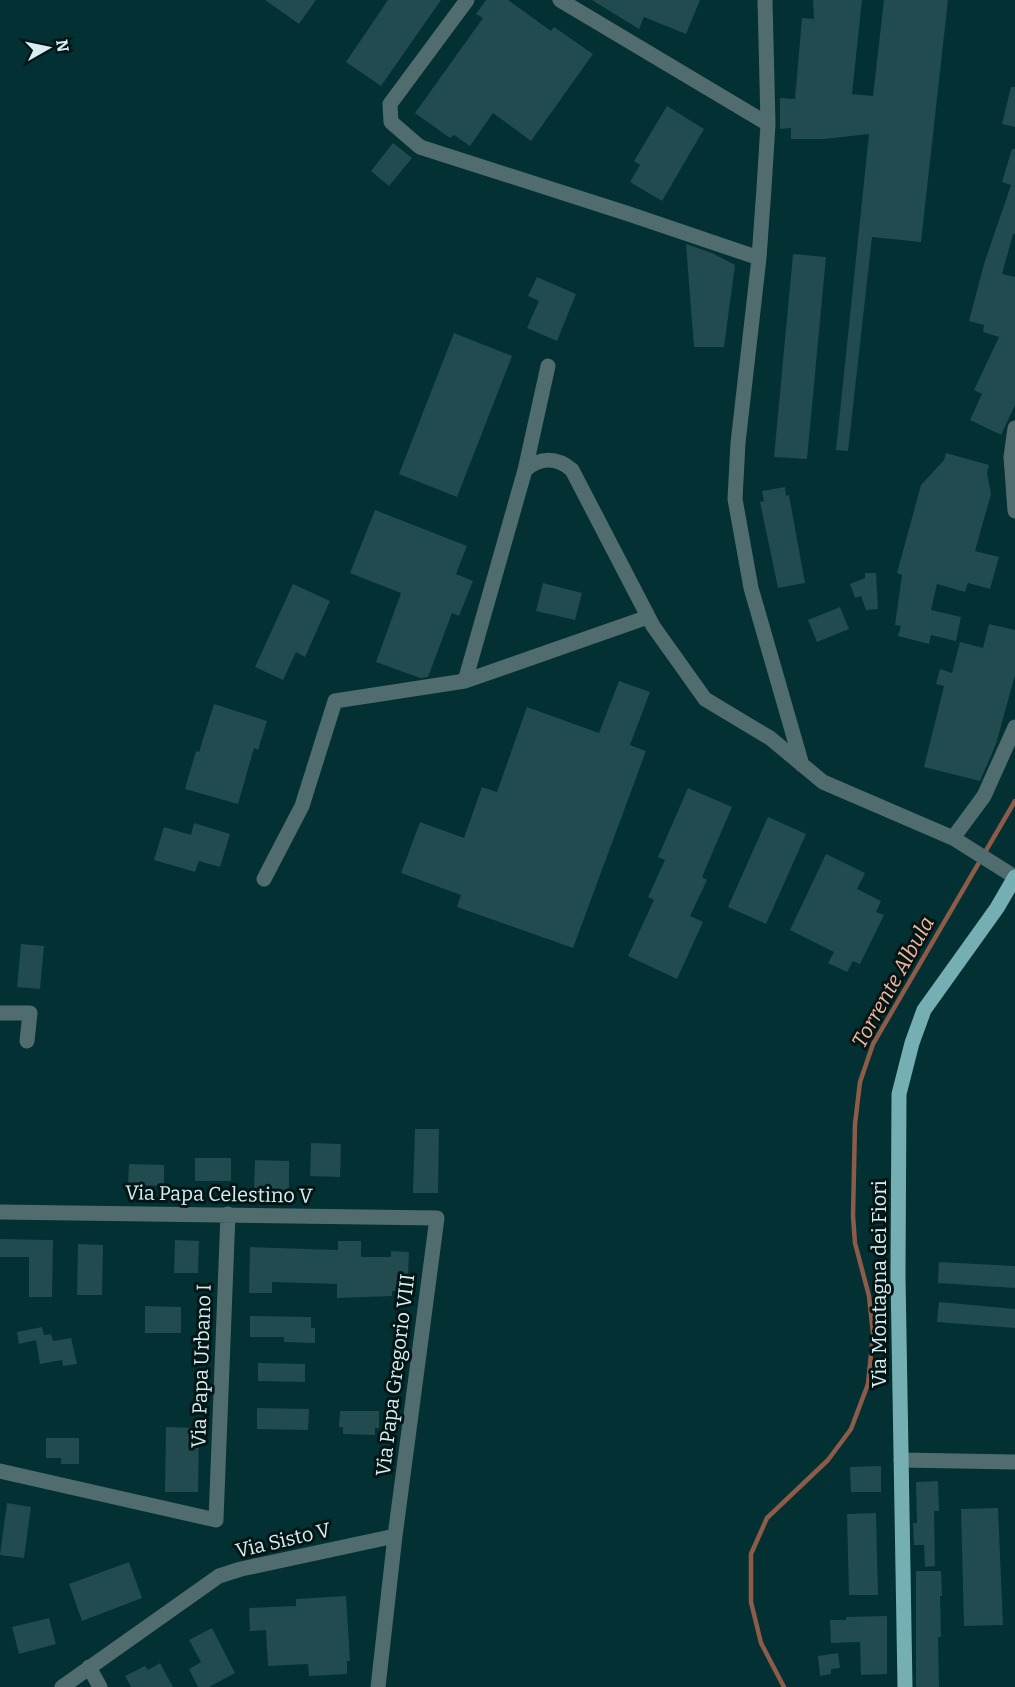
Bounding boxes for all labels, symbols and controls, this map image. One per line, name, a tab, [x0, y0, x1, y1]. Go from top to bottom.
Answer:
north arrow	[18, 18, 78, 78]
text: N	[52, 38, 73, 53]
water label: Torrente Albula	[846, 912, 940, 1052]
street label: Via Papa Celestino V	[125, 1180, 313, 1208]
street label: Via Montagna dei Fiori	[867, 1180, 891, 1388]
street label: Via Papa Gregorio VIII	[371, 1272, 419, 1478]
street label: Via Papa Urbano I	[186, 1284, 216, 1448]
street label: Via Sisto V	[233, 1517, 333, 1563]

